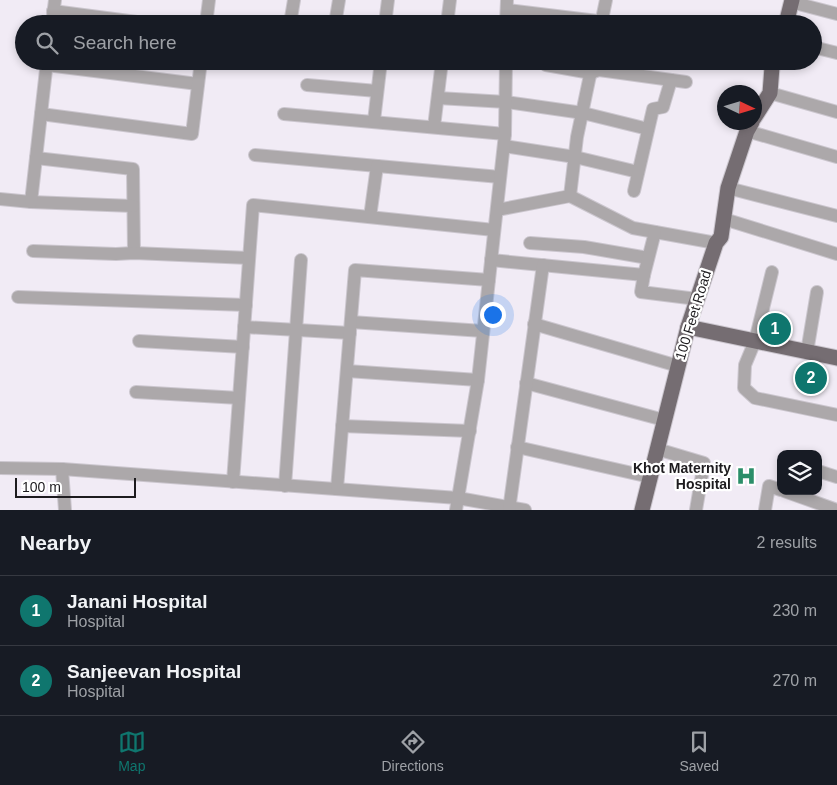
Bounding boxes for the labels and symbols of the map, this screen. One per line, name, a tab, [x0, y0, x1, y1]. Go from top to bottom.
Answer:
north arrow	[717, 85, 762, 130]
street label: 100 Feet Road	[672, 268, 714, 362]
your location	[480, 302, 506, 328]
pin: 1	[759, 310, 791, 348]
pin: 2	[795, 359, 827, 397]
place label: Khot Maternity Hospital	[633, 460, 731, 492]
hospital icon: Khot Maternity Hospital	[735, 465, 757, 487]
scale bar	[15, 475, 136, 498]

